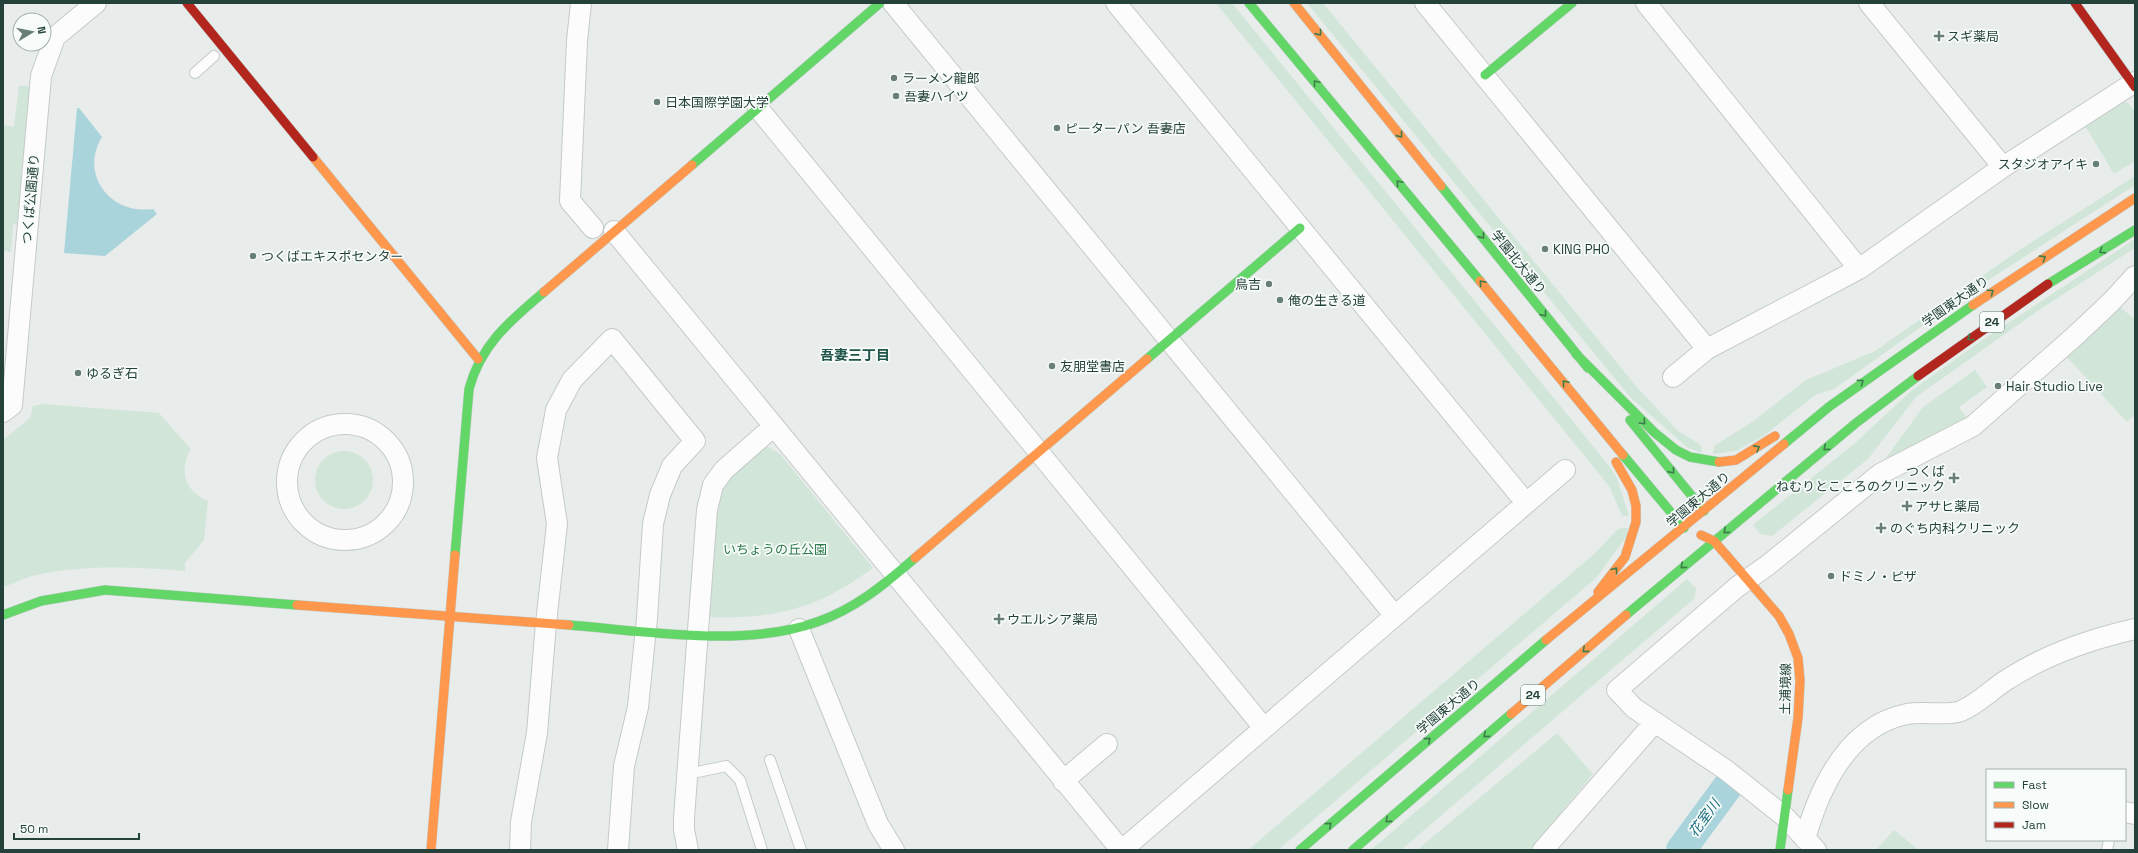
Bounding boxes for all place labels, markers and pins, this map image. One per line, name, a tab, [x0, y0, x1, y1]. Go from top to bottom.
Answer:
place label: スギ薬局	[1947, 28, 1999, 45]
marker: スギ薬局	[1934, 31, 1944, 41]
place label: ラーメン龍郎	[902, 70, 979, 87]
marker: ラーメン龍郎	[889, 73, 899, 83]
place label: 吾妻ハイツ	[904, 88, 969, 105]
marker: 吾妻ハイツ	[891, 91, 901, 101]
place label: 日本国際学園大学	[665, 94, 769, 111]
marker: 日本国際学園大学	[652, 97, 662, 107]
place label: ピーターパン 吾妻店	[1065, 120, 1186, 137]
marker: ピーターパン 吾妻店	[1052, 123, 1062, 133]
place label: スタジオアイキ	[1998, 156, 2088, 173]
marker: スタジオアイキ	[2091, 159, 2101, 169]
place label: KING PHO	[1553, 241, 1610, 258]
marker: KING PHO	[1540, 244, 1550, 254]
place label: つくばエキスポセンター	[261, 248, 404, 265]
marker: つくばエキスポセンター	[248, 251, 258, 261]
place label: 鳥吉	[1235, 276, 1261, 293]
marker: 鳥吉	[1264, 279, 1274, 289]
place label: 俺の生きる道	[1288, 292, 1366, 309]
marker: 俺の生きる道	[1275, 295, 1285, 305]
place label: 友朋堂書店	[1060, 358, 1125, 375]
marker: 友朋堂書店	[1047, 361, 1057, 371]
place label: ゆるぎ石	[86, 365, 138, 382]
marker: ゆるぎ石	[73, 368, 83, 378]
place label: Hair Studio Live	[2006, 378, 2103, 395]
marker: Hair Studio Live	[1993, 381, 2003, 391]
place label: つくば ねむりとこころのクリニック	[1776, 463, 1945, 495]
marker: つくば ねむりとこころのクリニック	[1948, 472, 1960, 484]
place label: アサヒ薬局	[1915, 498, 1980, 515]
marker: アサヒ薬局	[1902, 501, 1912, 511]
place label: のぐち内科クリニック	[1890, 520, 2020, 537]
marker: のぐち内科クリニック	[1875, 522, 1887, 534]
place label: ドミノ・ピザ	[1839, 568, 1917, 585]
marker: ドミノ・ピザ	[1826, 571, 1836, 581]
place label: ウエルシア薬局	[1007, 611, 1098, 628]
marker: ウエルシア薬局	[994, 614, 1004, 624]

